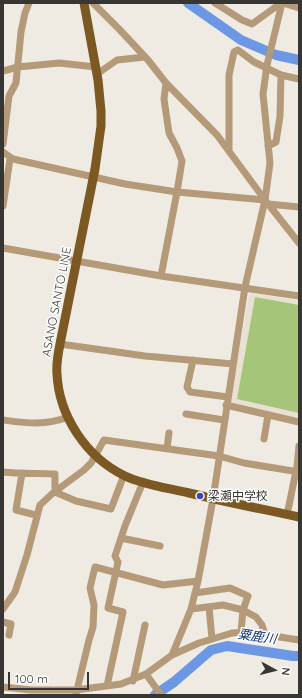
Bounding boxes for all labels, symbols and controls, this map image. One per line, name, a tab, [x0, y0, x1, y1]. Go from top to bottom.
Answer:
street label: ASANO SANTO LINE	[39, 246, 75, 358]
place label: 梁瀬中学校	[208, 489, 268, 503]
marker: 梁瀬中学校	[195, 491, 205, 501]
water label: 粟鹿川	[237, 627, 277, 647]
north arrow	[254, 650, 294, 690]
scale bar	[10, 664, 91, 690]
text: N	[278, 667, 293, 676]
text: 100 m	[15, 671, 48, 686]

